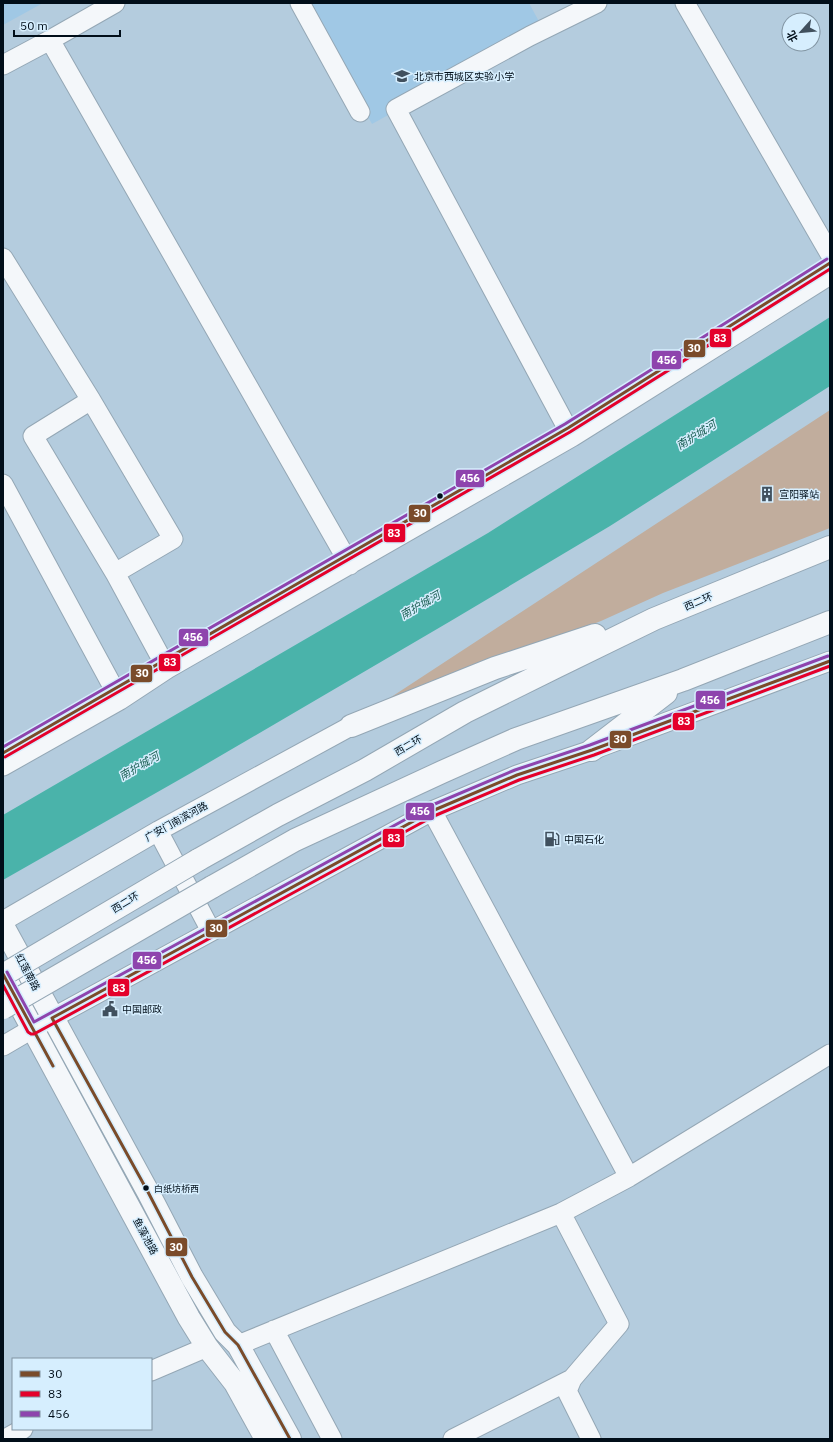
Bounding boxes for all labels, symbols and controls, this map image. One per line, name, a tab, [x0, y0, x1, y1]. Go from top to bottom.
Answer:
scale bar	[14, 12, 120, 38]
north arrow	[781, 12, 821, 52]
text: 50 m	[20, 18, 48, 33]
text: 北	[783, 28, 801, 45]
school or university icon: 北京市西城区实验小学	[393, 67, 411, 85]
place label: 北京市西城区实验小学	[414, 70, 514, 83]
line badge: 83	[709, 328, 732, 348]
text: 83	[713, 331, 727, 345]
line badge: 30	[683, 339, 706, 358]
text: 30	[687, 341, 701, 355]
line badge: 456	[651, 350, 682, 370]
text: 456	[657, 353, 677, 367]
water label: 南护城河	[674, 416, 720, 453]
line badge: 456	[455, 469, 485, 488]
text: 456	[460, 471, 480, 485]
building icon: 宣阳驿站	[758, 485, 776, 503]
place label: 宣阳驿站	[779, 488, 819, 501]
unlabelled marker	[435, 491, 445, 501]
line badge: 30	[408, 504, 431, 523]
text: 30	[413, 506, 427, 520]
line badge: 83	[383, 523, 406, 543]
text: 83	[387, 526, 401, 540]
water label: 南护城河	[397, 587, 444, 622]
street label: 西二环	[682, 590, 715, 613]
line badge: 456	[178, 628, 209, 647]
text: 456	[183, 630, 203, 644]
line badge: 83	[158, 653, 181, 672]
text: 83	[163, 655, 177, 669]
line badge: 30	[130, 664, 153, 683]
text: 30	[135, 666, 149, 680]
line badge: 456	[695, 690, 726, 710]
text: 456	[700, 693, 720, 707]
line badge: 83	[672, 712, 695, 731]
text: 83	[677, 714, 691, 728]
line badge: 30	[609, 730, 632, 749]
street label: 西二环	[392, 732, 424, 759]
text: 30	[613, 732, 627, 746]
water label: 南护城河	[116, 748, 163, 783]
street label: 广安门南滨河路	[142, 799, 210, 844]
line badge: 456	[405, 802, 435, 821]
text: 456	[410, 804, 430, 818]
line badge: 83	[382, 828, 405, 848]
fuel station icon: 中国石化	[543, 830, 561, 848]
text: 83	[387, 831, 401, 845]
place label: 中国石化	[564, 833, 604, 846]
street label: 西二环	[109, 889, 141, 916]
line badge: 30	[205, 919, 228, 938]
text: 30	[209, 921, 223, 935]
line badge: 456	[132, 951, 162, 970]
street label: 红莲南路	[12, 952, 43, 993]
text: 456	[137, 953, 157, 967]
line badge: 83	[107, 978, 130, 997]
text: 83	[112, 981, 126, 995]
public building icon: 中国邮政	[101, 1000, 119, 1018]
place label: 中国邮政	[122, 1003, 162, 1016]
marker: 白纸坊桥西	[141, 1183, 151, 1193]
place label: 白纸坊桥西	[154, 1183, 199, 1194]
street label: 鱼藻池路	[130, 1216, 161, 1257]
line badge: 30	[165, 1237, 188, 1257]
text: 30	[169, 1240, 183, 1254]
legend	[12, 1358, 152, 1430]
text: 30	[48, 1366, 62, 1381]
text: 83	[48, 1386, 62, 1401]
text: 456	[48, 1406, 70, 1421]

